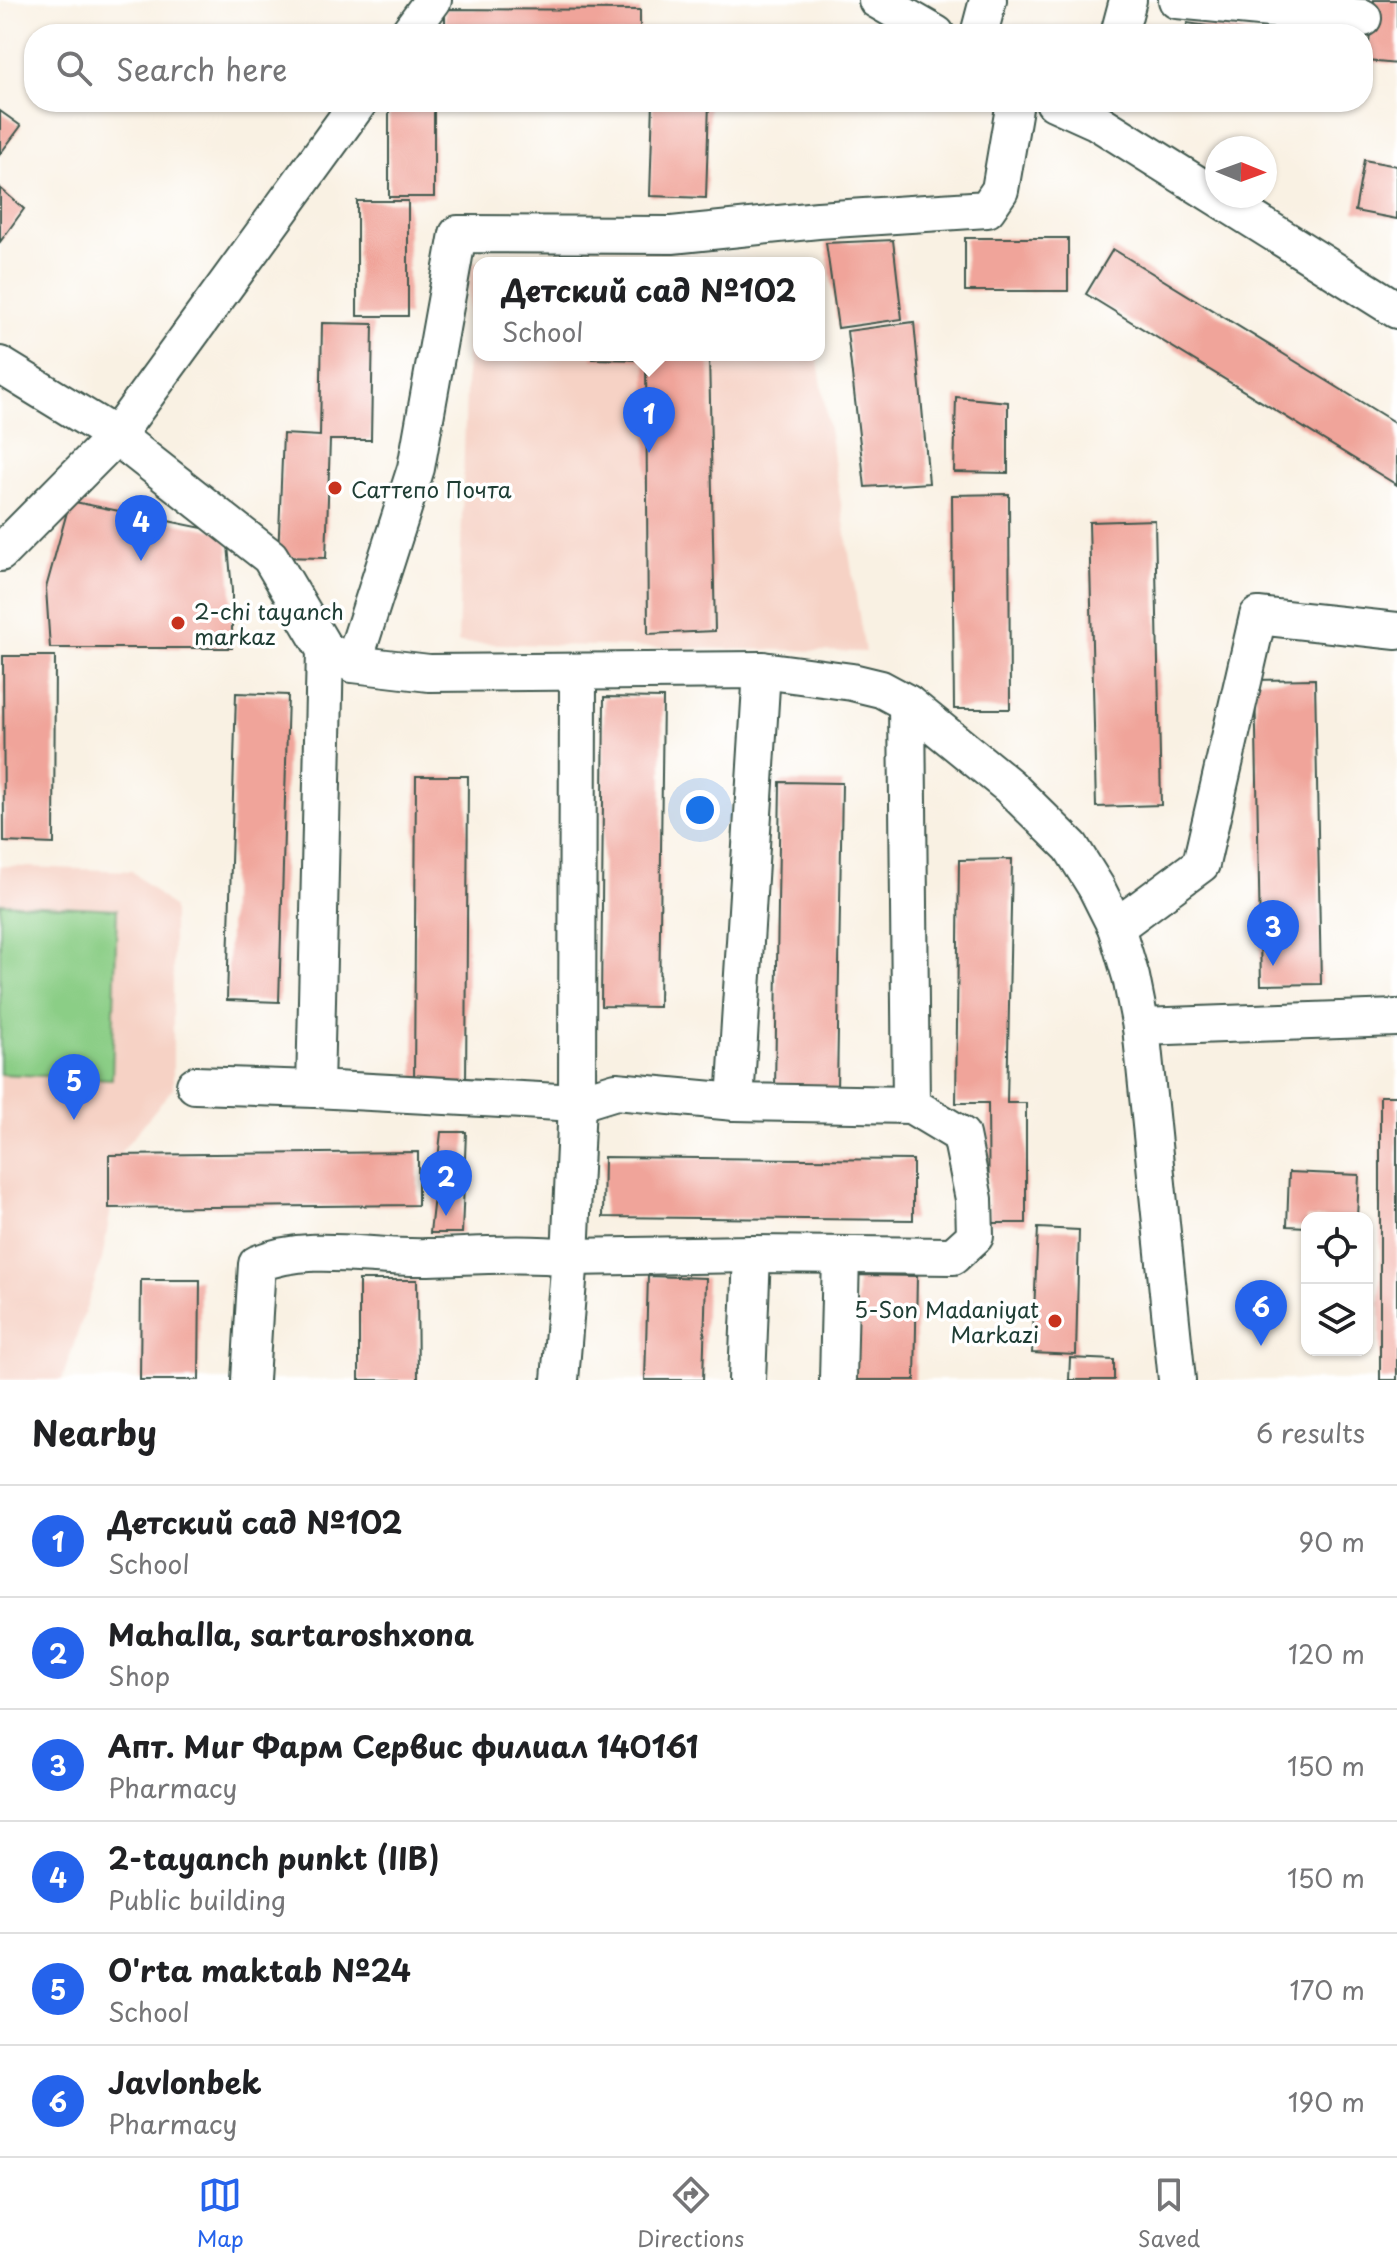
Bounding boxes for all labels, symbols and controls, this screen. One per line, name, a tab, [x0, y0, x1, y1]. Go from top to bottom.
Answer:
search box	[24, 24, 1373, 112]
icon: search	[52, 46, 96, 90]
text: Search here	[116, 46, 288, 91]
north arrow	[1205, 136, 1277, 208]
popup	[473, 257, 825, 361]
text: Детский сад №102	[502, 267, 796, 312]
text: School	[502, 312, 584, 351]
pin: 1	[623, 387, 675, 453]
place label: Саттепо Почта	[351, 472, 512, 505]
marker: Саттепо Почта	[326, 479, 344, 497]
pin: 4	[115, 495, 167, 561]
place label: 2-chi tayanch markaz	[194, 594, 344, 652]
marker: 2-chi tayanch markaz	[169, 614, 187, 632]
your location	[680, 790, 720, 830]
pin: 3	[1247, 900, 1299, 966]
pin: 5	[48, 1054, 100, 1120]
pin: 2	[420, 1150, 472, 1216]
map controls	[1301, 1212, 1373, 1356]
button: locate	[1301, 1212, 1373, 1284]
pin: 6	[1235, 1280, 1287, 1346]
button: layers	[1301, 1284, 1373, 1356]
place label: 5-Son Madaniyat Markazi	[854, 1292, 1039, 1350]
marker: 5-Son Madaniyat Markazi	[1046, 1312, 1064, 1330]
text: Nearby	[32, 1406, 157, 1458]
text: 6 results	[1256, 1413, 1365, 1452]
text: Детский сад №102	[108, 1499, 402, 1544]
text: 1	[52, 1522, 64, 1561]
text: 90 m	[1298, 1522, 1365, 1561]
text: School	[108, 1544, 190, 1583]
text: Mahalla, sartaroshxona	[108, 1611, 474, 1656]
text: 2	[49, 1634, 67, 1673]
text: 120 m	[1288, 1634, 1365, 1673]
text: Shop	[108, 1656, 170, 1695]
text: Апт. Миг Фарм Сервис филиал 140161	[108, 1723, 698, 1768]
text: 3	[49, 1746, 67, 1785]
text: 150 m	[1287, 1746, 1365, 1785]
text: Pharmacy	[108, 1768, 237, 1807]
text: 2-tayanch punkt (IIB)	[108, 1835, 439, 1880]
text: 4	[49, 1858, 67, 1897]
text: 150 m	[1287, 1858, 1365, 1897]
text: Public building	[108, 1880, 286, 1919]
text: O'rta maktab №24	[108, 1947, 411, 1992]
text: 5	[50, 1970, 66, 2009]
text: 170 m	[1290, 1970, 1365, 2009]
text: School	[108, 1992, 190, 2031]
text: Javlonbek	[108, 2059, 262, 2104]
text: 6	[49, 2082, 67, 2121]
text: 190 m	[1288, 2082, 1365, 2121]
text: Pharmacy	[108, 2104, 237, 2143]
tab: Map	[197, 2173, 244, 2254]
tab: Directions	[637, 2173, 744, 2254]
tab: Saved	[1138, 2173, 1200, 2254]

